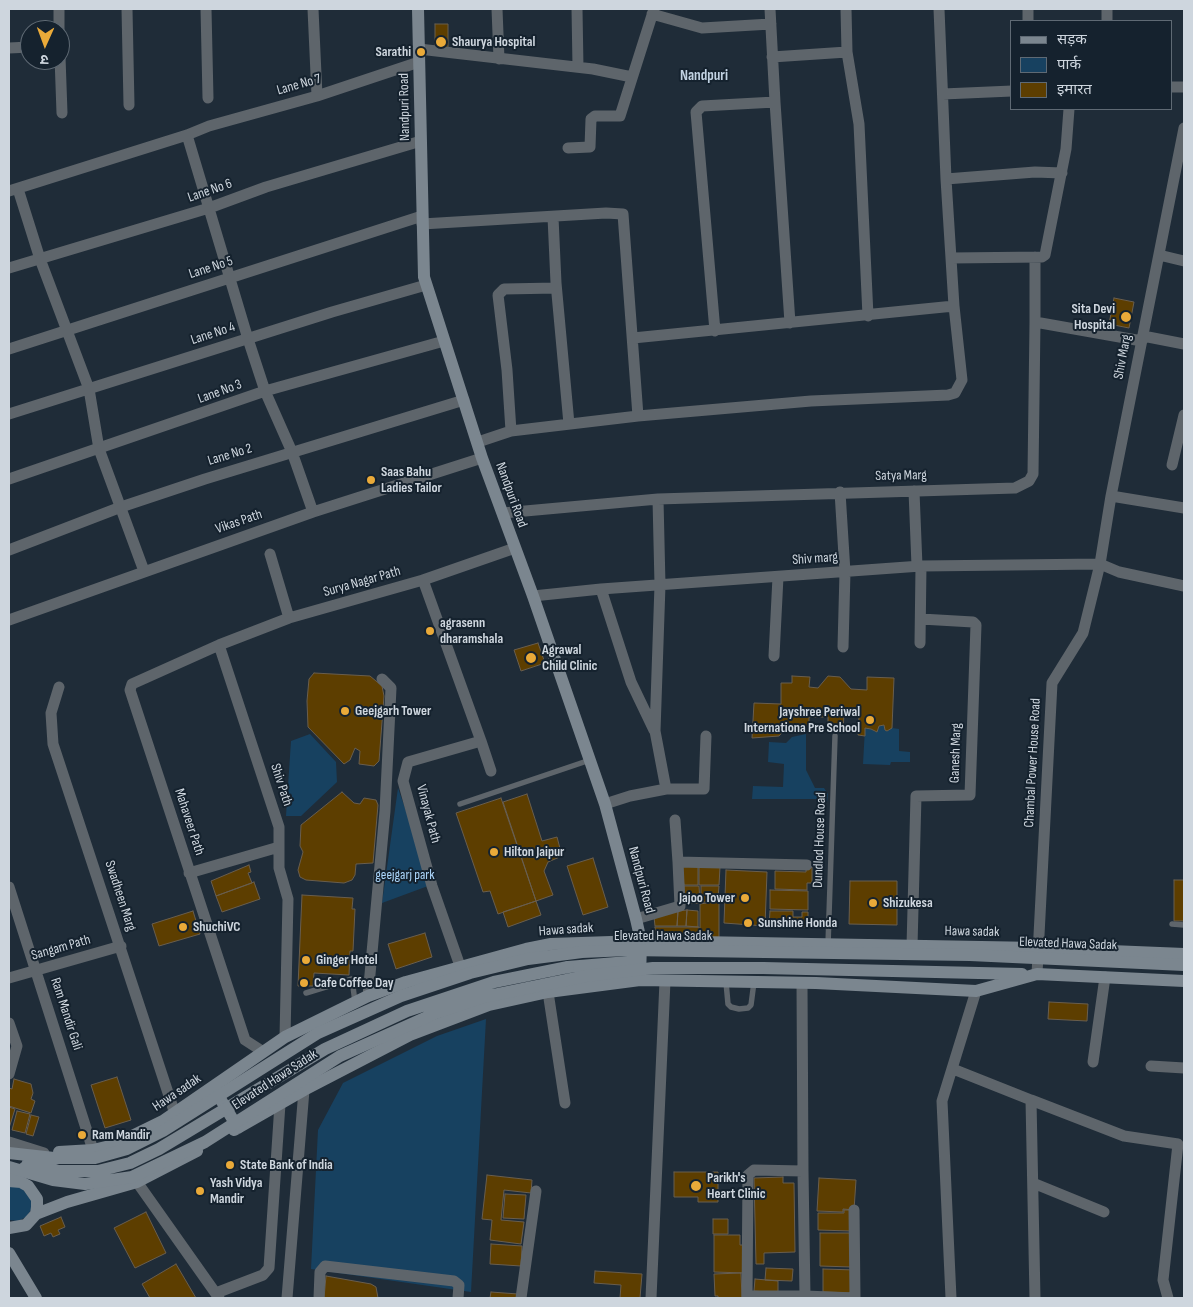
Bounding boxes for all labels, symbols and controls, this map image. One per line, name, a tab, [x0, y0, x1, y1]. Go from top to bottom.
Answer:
north arrow	[20, 20, 70, 70]
legend	[1010, 20, 1173, 110]
text: सड़क	[1057, 30, 1087, 49]
place label: Shaurya Hospital	[452, 34, 535, 50]
marker: Shaurya Hospital	[434, 35, 448, 49]
place label: Sarathi	[375, 44, 411, 60]
marker: Sarathi	[415, 46, 427, 58]
text: उ	[40, 51, 49, 68]
text: पार्क	[1057, 55, 1081, 74]
district label: Nandpuri	[680, 67, 728, 85]
street label: Lane No 7	[275, 71, 323, 99]
street label: Nandpuri Road	[396, 73, 414, 141]
text: इमारत	[1057, 80, 1092, 99]
street label: Lane No 6	[186, 176, 234, 206]
street label: Lane No 5	[187, 253, 235, 283]
place label: Sita Devi Hospital	[1071, 301, 1115, 334]
marker: Sita Devi Hospital	[1119, 310, 1133, 324]
street label: Lane No 4	[189, 319, 237, 349]
street label: Shiv Marg	[1110, 333, 1136, 381]
street label: Lane No 3	[196, 376, 244, 408]
street label: Lane No 2	[206, 440, 254, 470]
street label: Nandpuri Road	[491, 460, 531, 530]
place label: Saas Bahu Ladies Tailor	[381, 464, 442, 497]
street label: Satya Marg	[875, 467, 927, 485]
marker: Saas Bahu Ladies Tailor	[365, 474, 377, 486]
street label: Vikas Path	[213, 506, 265, 538]
street label: Shiv marg	[792, 549, 838, 569]
street label: Surya Nagar Path	[321, 563, 403, 601]
place label: agrasenn dharamshala	[440, 615, 503, 648]
marker: agrasenn dharamshala	[424, 625, 436, 637]
place label: Agrawal Child Clinic	[542, 642, 597, 674]
marker: Agrawal Child Clinic	[524, 651, 538, 665]
street label: Chambal Power House Road	[1021, 698, 1045, 828]
place label: Geejgarh Tower	[355, 703, 431, 719]
place label: Jayshree Periwal Internationa Pre School	[744, 704, 860, 736]
marker: Geejgarh Tower	[339, 705, 351, 717]
marker: Jayshree Periwal Internationa Pre School	[864, 714, 876, 726]
street label: Ganesh Marg	[947, 723, 965, 783]
street label: Shiv Path	[266, 762, 296, 808]
street label: Vinayak Path	[412, 783, 444, 845]
street label: Mahaveer Path	[170, 787, 208, 857]
street label: Dundlod House Road	[810, 792, 830, 888]
place label: Hilton Jaipur	[504, 844, 564, 860]
street label: Nandpuri Road	[624, 845, 658, 915]
marker: Hilton Jaipur	[488, 846, 500, 858]
street label: Swadheen Marg	[101, 859, 139, 933]
park label: geejgarj park	[375, 867, 435, 883]
place label: Jajoo Tower	[679, 890, 735, 906]
marker: Jajoo Tower	[739, 892, 751, 904]
place label: Shizukesa	[883, 895, 933, 911]
marker: Shizukesa	[867, 897, 879, 909]
place label: Sunshine Honda	[758, 915, 837, 931]
marker: Sunshine Honda	[742, 917, 754, 929]
place label: ShuchiVC	[193, 919, 241, 935]
street label: Hawa sadak	[538, 920, 594, 940]
marker: ShuchiVC	[177, 921, 189, 933]
street label: Hawa sadak	[945, 923, 999, 941]
street label: Elevated Hawa Sadak	[614, 928, 712, 944]
street label: Sangam Path	[29, 932, 93, 964]
street label: Elevated Hawa Sadak	[1019, 934, 1117, 954]
place label: Ginger Hotel	[316, 952, 378, 968]
marker: Ginger Hotel	[300, 954, 312, 966]
place label: Cafe Coffee Day	[314, 975, 394, 991]
street label: Ram Mandir Gali	[46, 976, 86, 1052]
marker: Cafe Coffee Day	[298, 977, 310, 989]
street label: Elevated Hawa Sadak	[229, 1046, 321, 1114]
street label: Hawa sadak	[150, 1071, 204, 1115]
place label: Ram Mandir	[92, 1127, 150, 1143]
marker: Ram Mandir	[76, 1129, 88, 1141]
place label: State Bank of India	[240, 1157, 333, 1173]
marker: State Bank of India	[224, 1159, 236, 1171]
place label: Parikh's Heart Clinic	[707, 1170, 766, 1202]
place label: Yash Vidya Mandir	[210, 1175, 262, 1208]
marker: Parikh's Heart Clinic	[689, 1179, 703, 1193]
marker: Yash Vidya Mandir	[194, 1185, 206, 1197]

